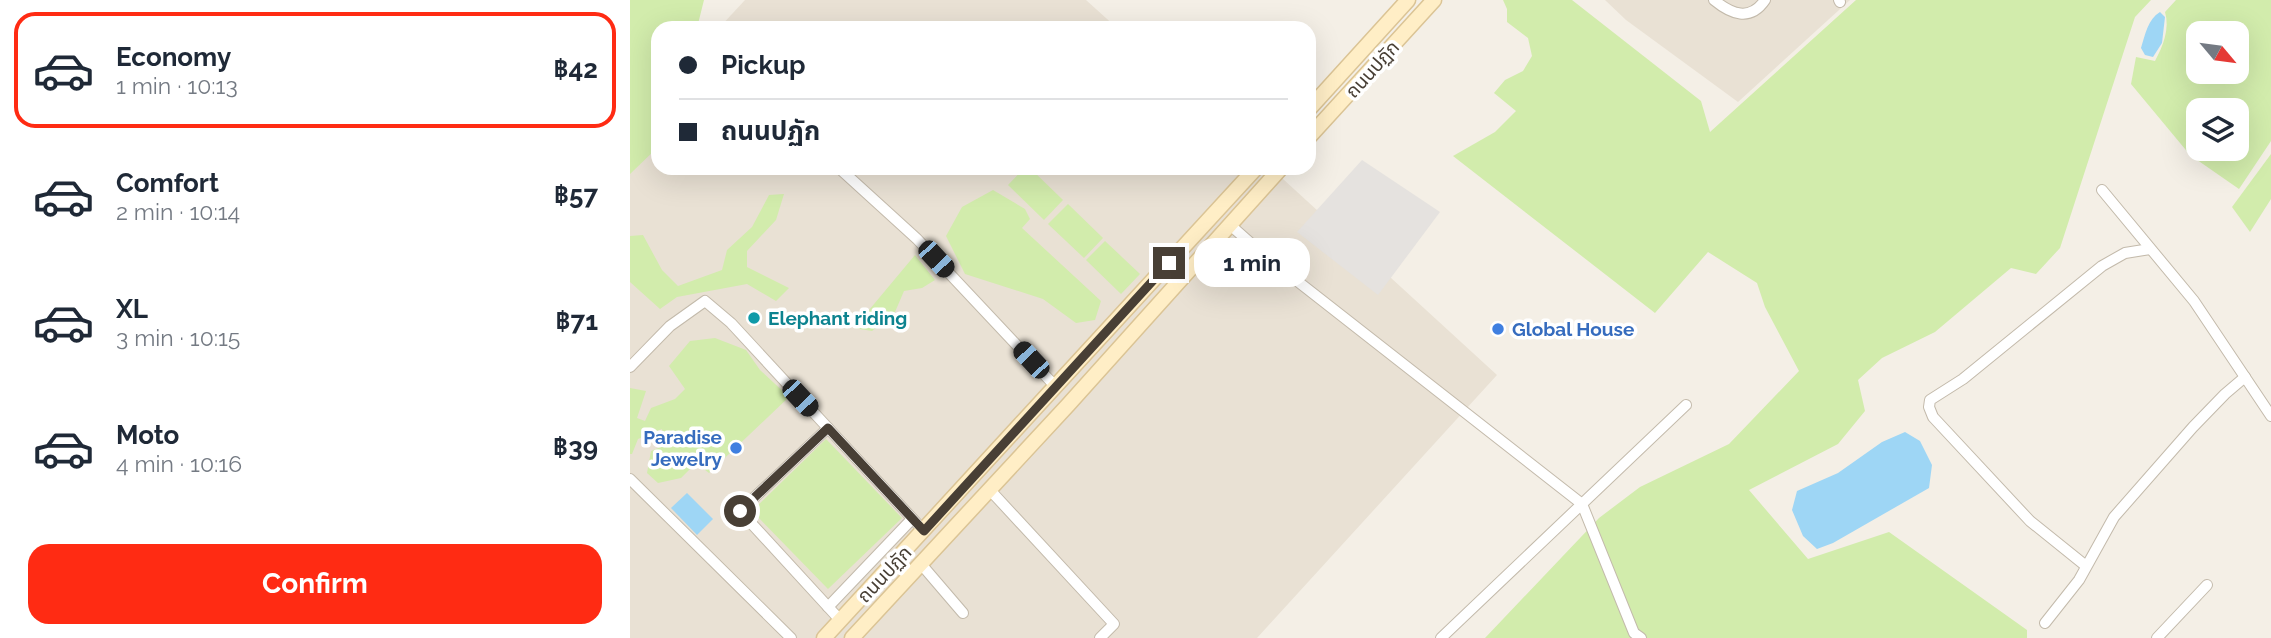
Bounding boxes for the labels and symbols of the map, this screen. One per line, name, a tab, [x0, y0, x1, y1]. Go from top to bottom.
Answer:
north arrow	[2186, 21, 2249, 84]
street label: ถนนปฏัก	[1341, 36, 1403, 102]
car	[914, 236, 959, 282]
callout: 1 min	[1194, 238, 1309, 288]
route end	[1153, 247, 1185, 279]
place label: Elephant riding	[768, 307, 907, 329]
marker: Elephant riding	[746, 310, 762, 326]
place label: Global House	[1512, 318, 1634, 340]
marker: Global House	[1490, 321, 1506, 337]
car	[1009, 337, 1054, 383]
car	[778, 375, 823, 421]
place label: Paradise Jewelry	[643, 426, 723, 470]
marker: Paradise Jewelry	[728, 440, 744, 456]
route start	[724, 495, 756, 527]
street label: ถนนปฏัก	[852, 541, 916, 607]

